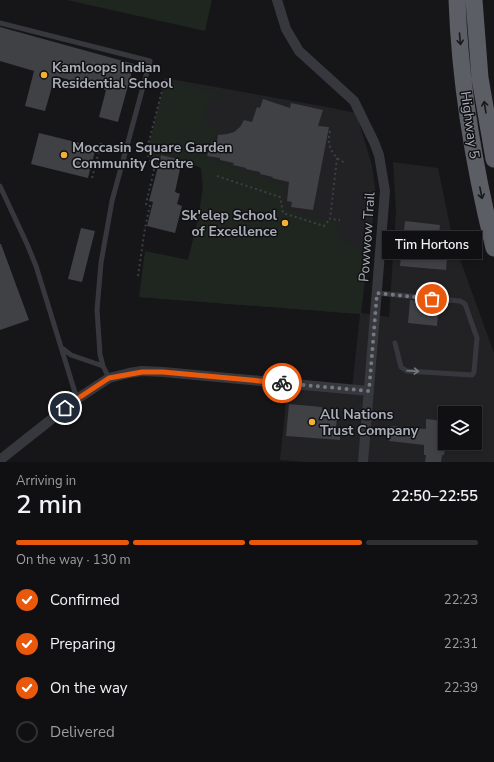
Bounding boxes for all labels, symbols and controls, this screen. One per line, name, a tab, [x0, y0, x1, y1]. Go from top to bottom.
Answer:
one-way arrow	[457, 32, 464, 45]
place label: Kamloops Indian Residential School	[52, 58, 173, 93]
marker: Kamloops Indian Residential School	[39, 70, 49, 80]
street label: Highway 5	[456, 90, 484, 160]
one-way arrow	[481, 101, 489, 114]
place label: Moccasin Square Garden Community Centre	[72, 138, 233, 173]
marker: Moccasin Square Garden Community Centre	[59, 150, 69, 160]
one-way arrow	[477, 186, 485, 199]
street label: Powwow Trail	[354, 191, 380, 283]
place label: Sk'elep School of Excellence	[181, 206, 278, 241]
marker: Sk'elep School of Excellence	[280, 218, 290, 228]
callout: Tim Hortons	[382, 231, 482, 259]
text: Tim Hortons	[395, 236, 469, 254]
pin	[415, 282, 449, 316]
icon: bag	[421, 288, 443, 310]
courier	[262, 363, 302, 403]
one-way arrow	[406, 368, 419, 375]
icon: bike	[271, 372, 293, 394]
pin	[48, 391, 82, 425]
icon: home	[54, 397, 76, 419]
place label: All Nations Trust Company	[320, 405, 419, 440]
map controls	[438, 406, 482, 450]
button: layers	[438, 406, 482, 450]
marker: All Nations Trust Company	[307, 417, 317, 427]
text: Arriving in	[16, 472, 76, 490]
text: 22:50–22:55	[391, 486, 478, 506]
text: 2 min	[16, 487, 82, 522]
text: On the way · 130 m	[16, 551, 131, 569]
icon: check	[16, 589, 38, 611]
text: Confirmed	[50, 590, 120, 610]
text: 22:23	[444, 591, 478, 609]
icon: check	[16, 633, 38, 655]
text: Preparing	[50, 634, 115, 654]
text: 22:31	[444, 635, 478, 653]
icon: check	[16, 677, 38, 699]
text: On the way	[50, 678, 128, 698]
text: 22:39	[444, 679, 478, 697]
text: Delivered	[50, 722, 115, 742]

